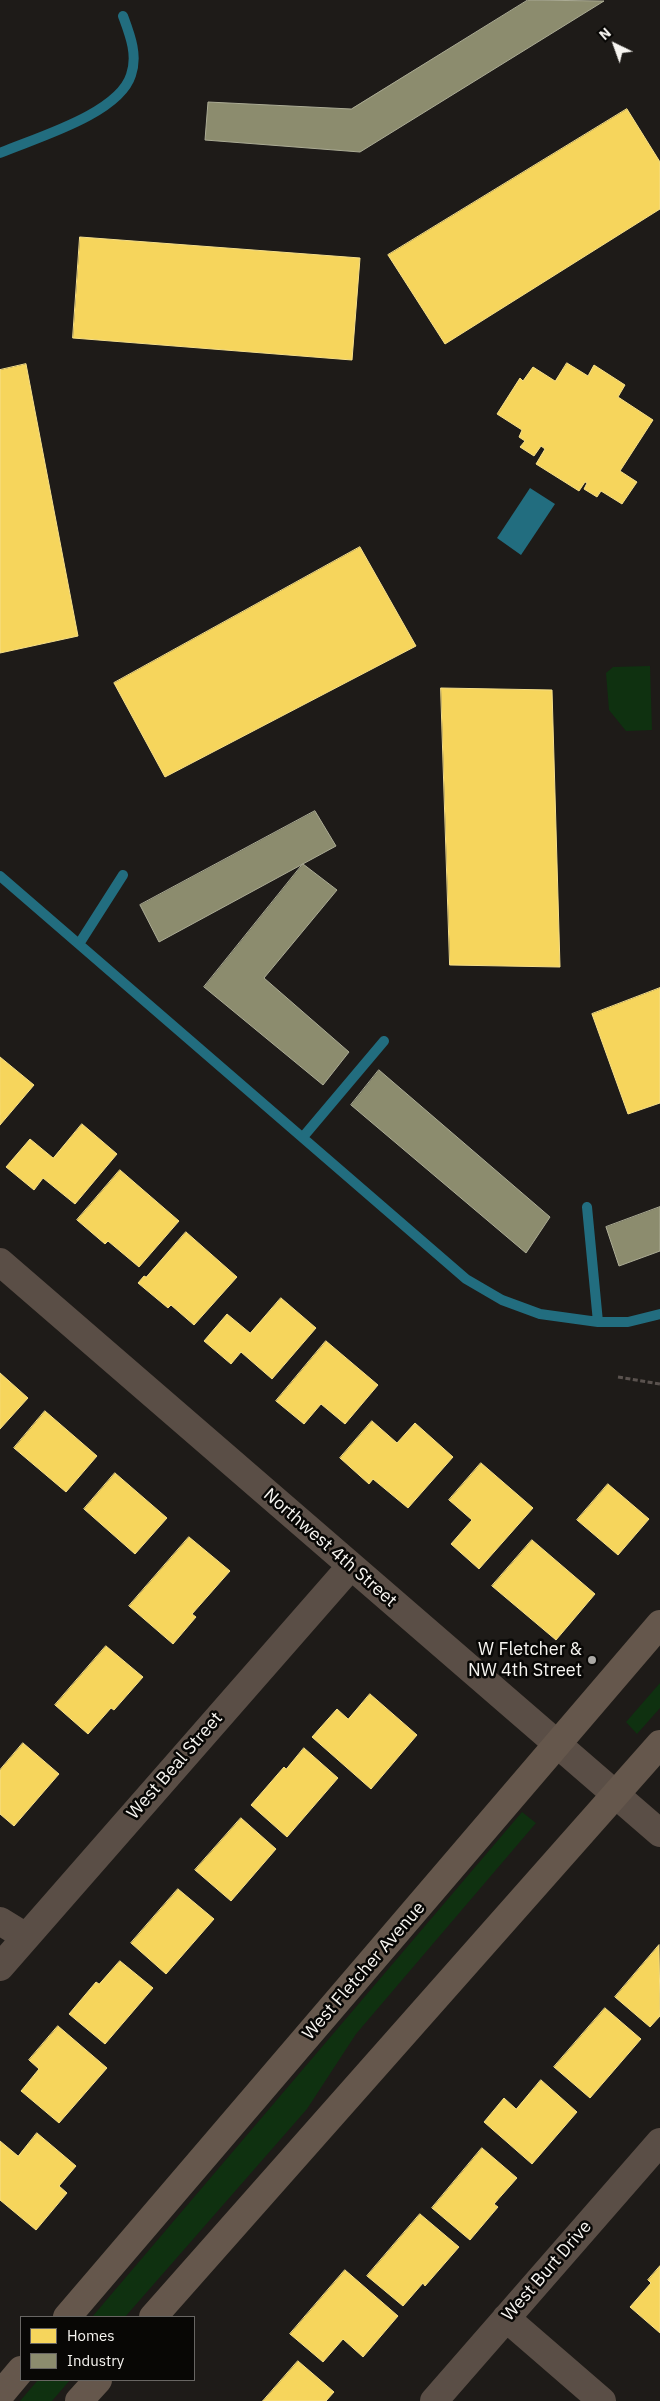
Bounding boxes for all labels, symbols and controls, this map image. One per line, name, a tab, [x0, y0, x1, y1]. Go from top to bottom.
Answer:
north arrow	[590, 20, 640, 70]
text: N	[595, 24, 615, 44]
street label: Northwest 4th Street	[259, 1484, 401, 1612]
place label: W Fletcher & NW 4th Street	[468, 1639, 582, 1682]
marker: W Fletcher & NW 4th Street	[586, 1654, 598, 1666]
street label: West Beal Street	[123, 1708, 227, 1824]
street label: West Fletcher Avenue	[298, 1897, 430, 2045]
street label: West Burt Drive	[498, 2216, 596, 2326]
legend	[20, 2316, 195, 2381]
text: Homes	[67, 2326, 115, 2345]
text: Industry	[67, 2351, 124, 2370]

